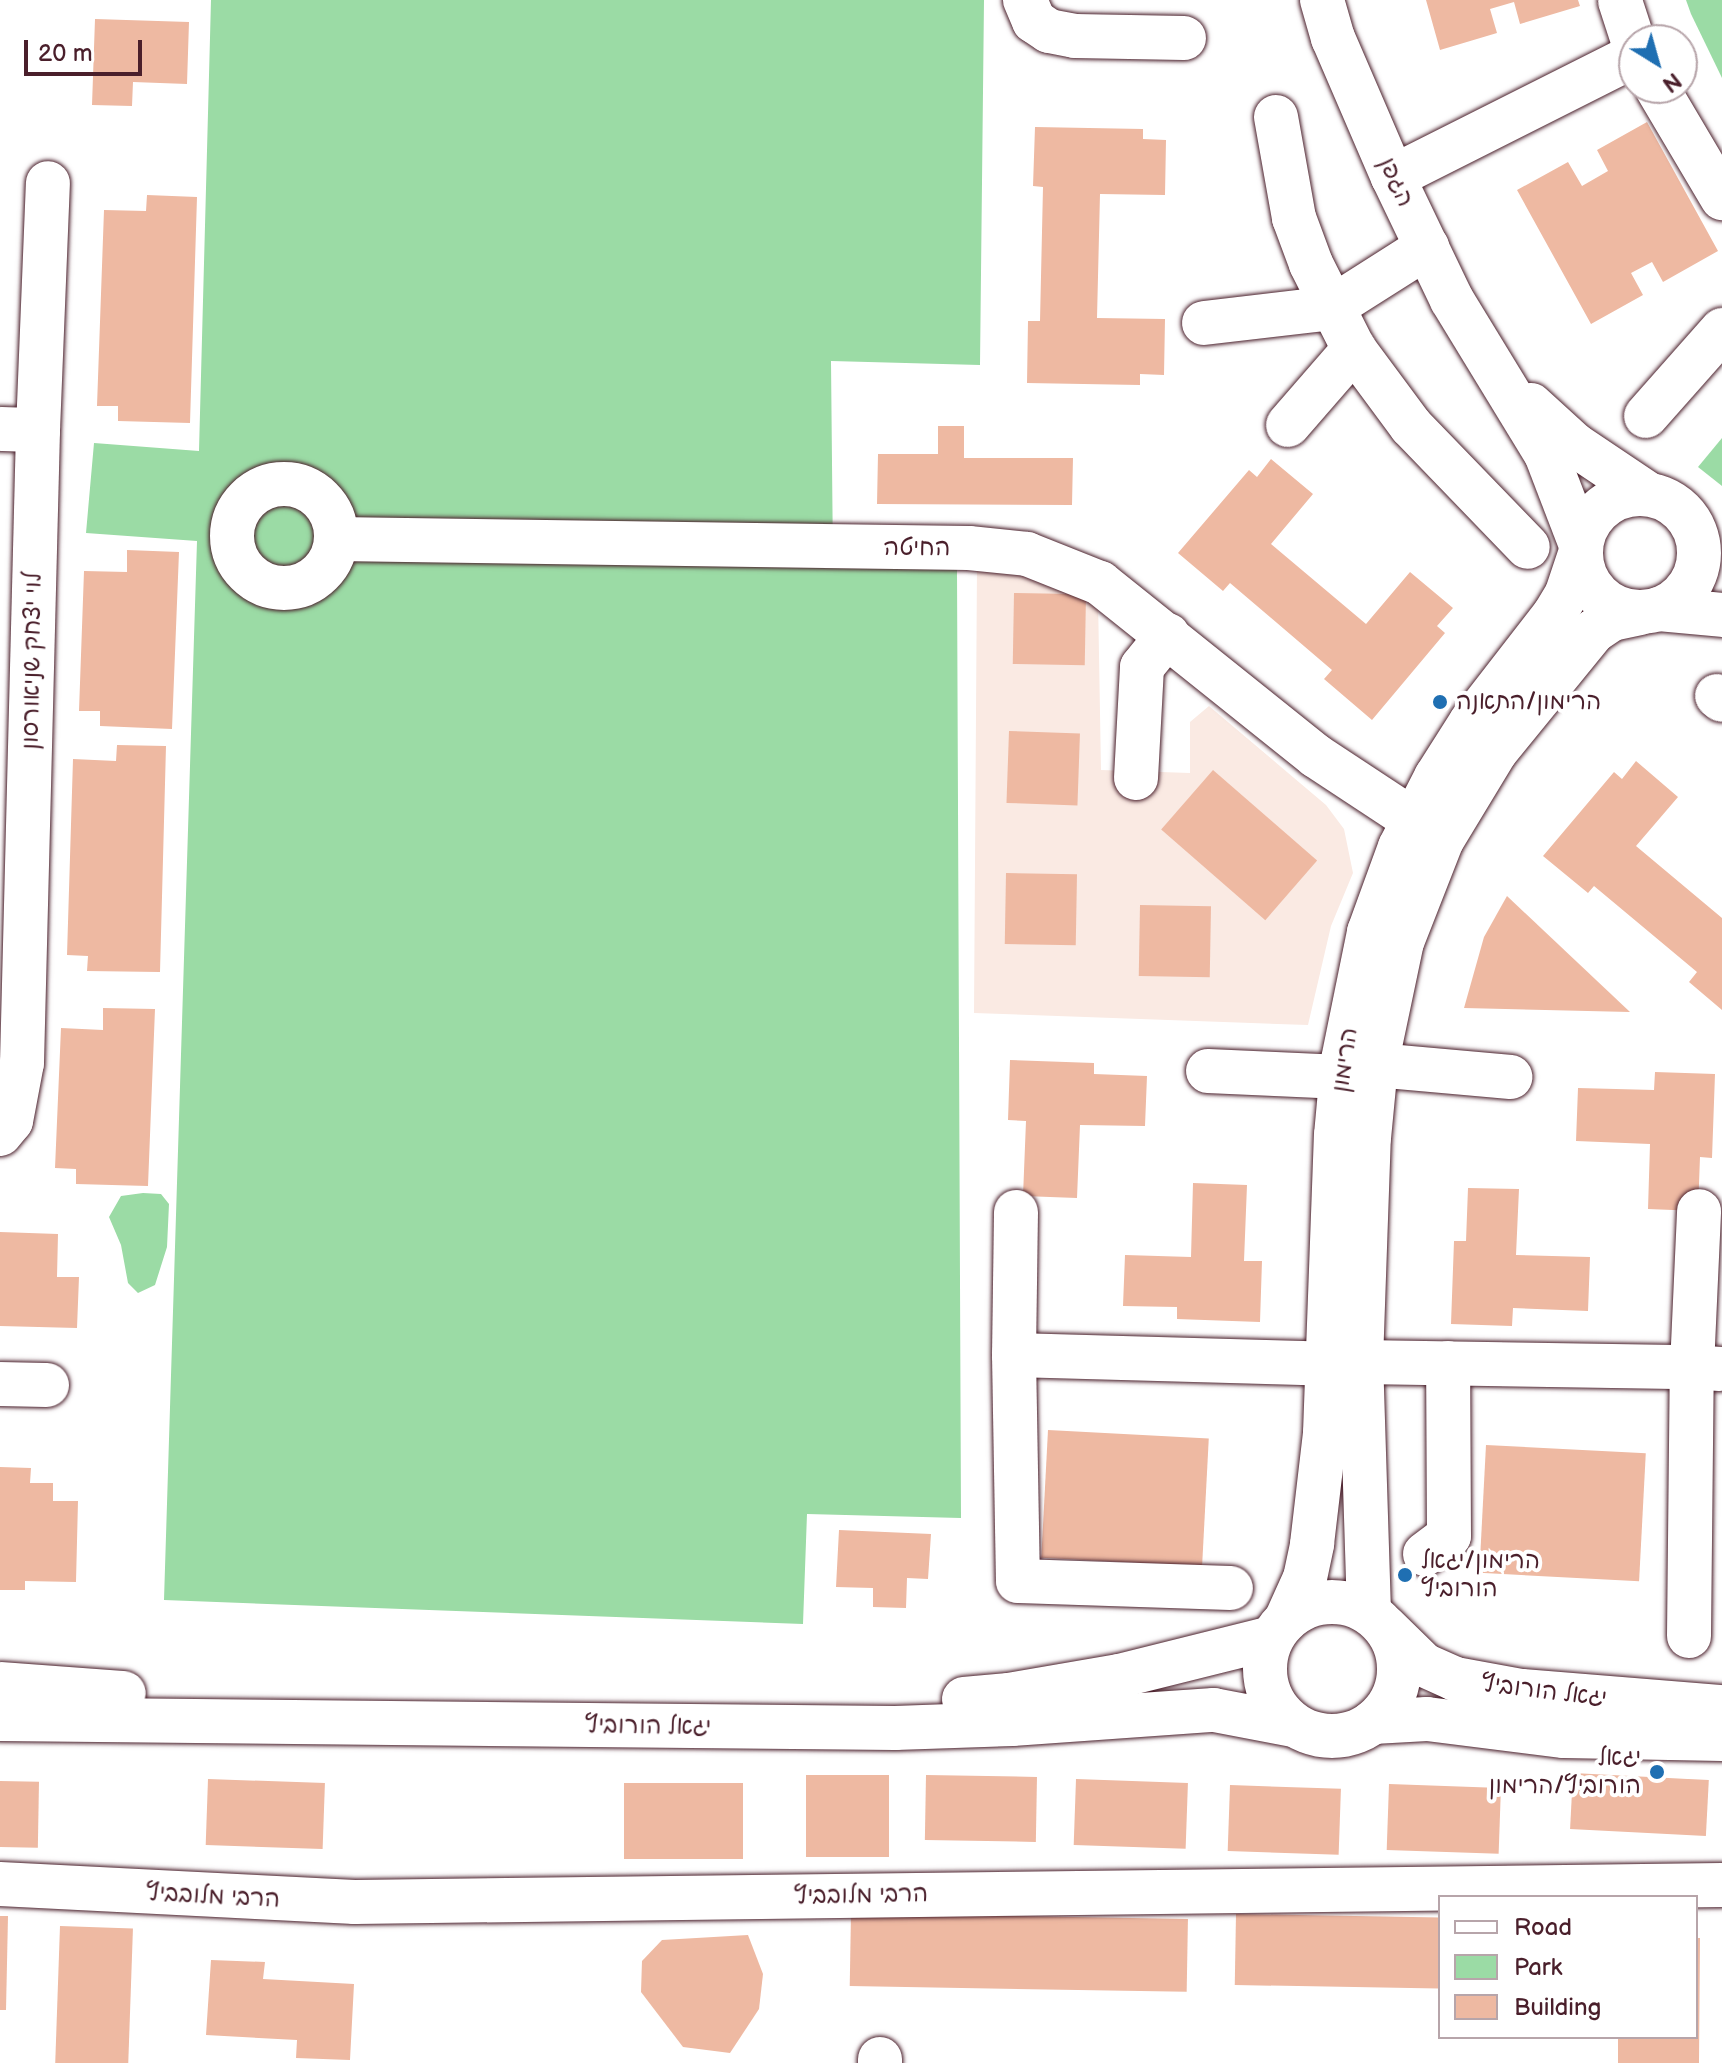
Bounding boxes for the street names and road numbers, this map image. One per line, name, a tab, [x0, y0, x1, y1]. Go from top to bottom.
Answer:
street label: הגפן	[1372, 153, 1420, 211]
street label: החיטה	[884, 534, 950, 562]
street label: לוי יצחק שניאורסון	[16, 572, 48, 750]
street label: הרימון	[1326, 1026, 1364, 1094]
street label: יגאל הורוביץ	[1480, 1669, 1608, 1713]
street label: יגאל הורוביץ	[585, 1710, 711, 1742]
street label: הרבי מלובביץ	[145, 1878, 281, 1914]
street label: הרבי מלובביץ	[794, 1879, 928, 1911]

